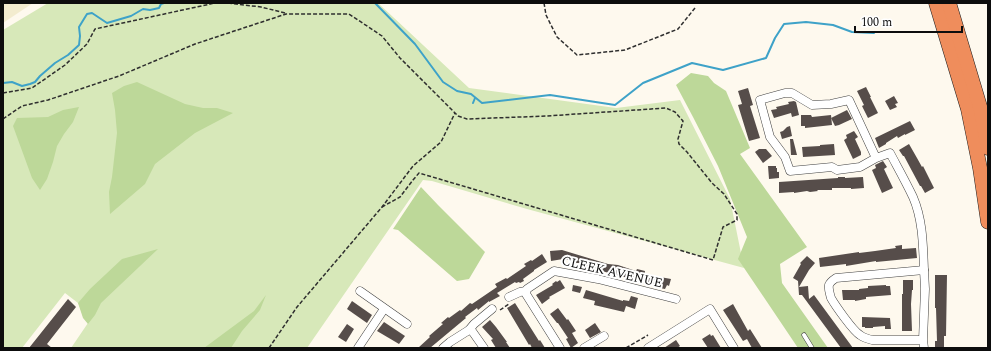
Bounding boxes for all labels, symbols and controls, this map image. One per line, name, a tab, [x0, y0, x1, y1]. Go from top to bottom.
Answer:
scale bar	[855, 8, 962, 34]
text: 100 m	[861, 13, 892, 32]
street label: CLEEK AVENUE	[560, 251, 664, 293]

